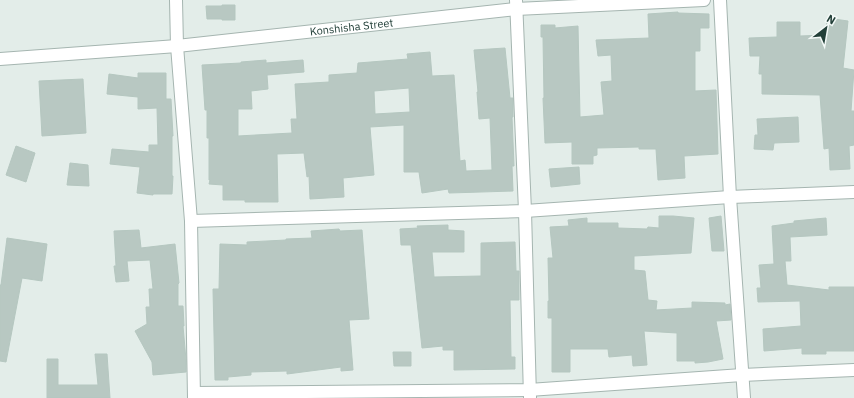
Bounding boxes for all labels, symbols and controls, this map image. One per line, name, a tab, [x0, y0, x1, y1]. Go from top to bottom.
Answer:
north arrow	[806, 8, 846, 48]
text: N	[824, 11, 838, 27]
street label: Konshisha Street	[309, 15, 394, 38]

